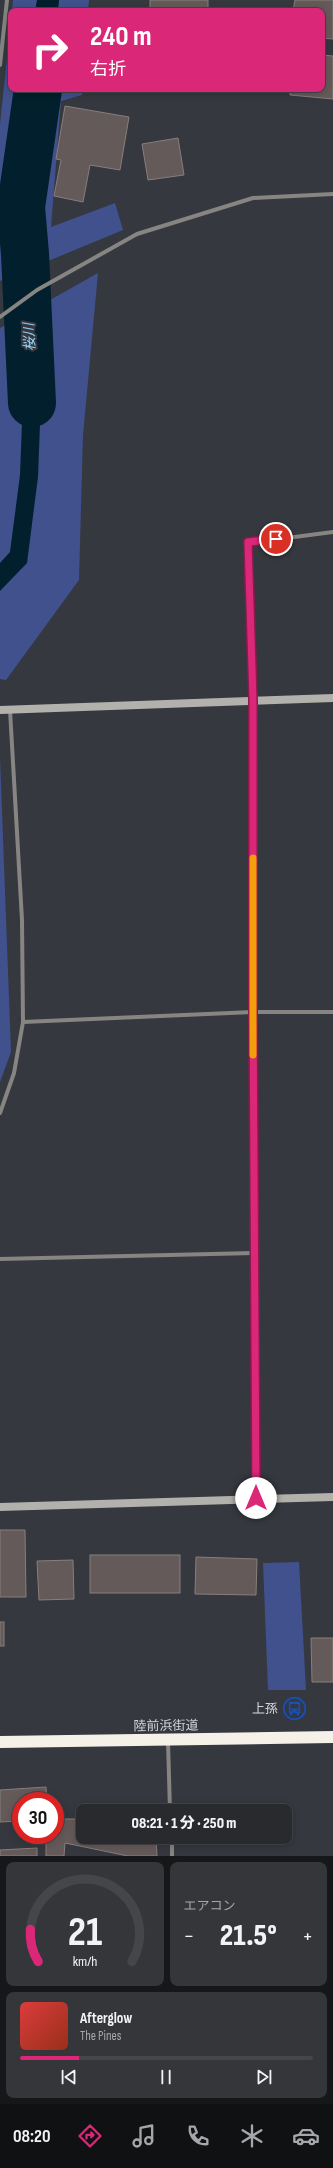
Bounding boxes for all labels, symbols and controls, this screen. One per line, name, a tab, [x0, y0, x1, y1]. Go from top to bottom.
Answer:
text: 240 m	[90, 20, 151, 53]
icon: right	[24, 24, 76, 76]
text: 右折	[90, 59, 126, 80]
water label: 桜川	[20, 321, 39, 351]
pin	[259, 522, 293, 556]
icon: arrive	[265, 528, 287, 550]
position arrow	[235, 1477, 277, 1519]
bus stop icon: 上孫	[281, 1695, 307, 1721]
place label: 上孫	[252, 1701, 278, 1717]
street label: 陸前浜街道	[133, 1717, 199, 1735]
speed limit sign: 30	[12, 1792, 64, 1844]
text: 08:21 · 1 分 · 250 m	[132, 1814, 236, 1833]
text: エアコン	[184, 1898, 236, 1914]
text: 21	[67, 1908, 102, 1957]
text: 21.5°	[220, 1918, 277, 1954]
text: −	[184, 1923, 194, 1950]
text: +	[302, 1923, 313, 1950]
text: km/h	[72, 1953, 97, 1970]
text: Afterglow	[80, 2009, 132, 2028]
text: The Pines	[80, 2028, 121, 2044]
icon: previous	[58, 2066, 80, 2088]
icon: pause	[155, 2066, 177, 2088]
icon: next	[253, 2066, 275, 2088]
icon: directions	[76, 2122, 104, 2150]
icon: music	[130, 2122, 158, 2150]
icon: phone	[184, 2122, 212, 2150]
icon: climate	[238, 2122, 266, 2150]
icon: car	[292, 2122, 320, 2150]
text: 08:20	[13, 2126, 50, 2147]

